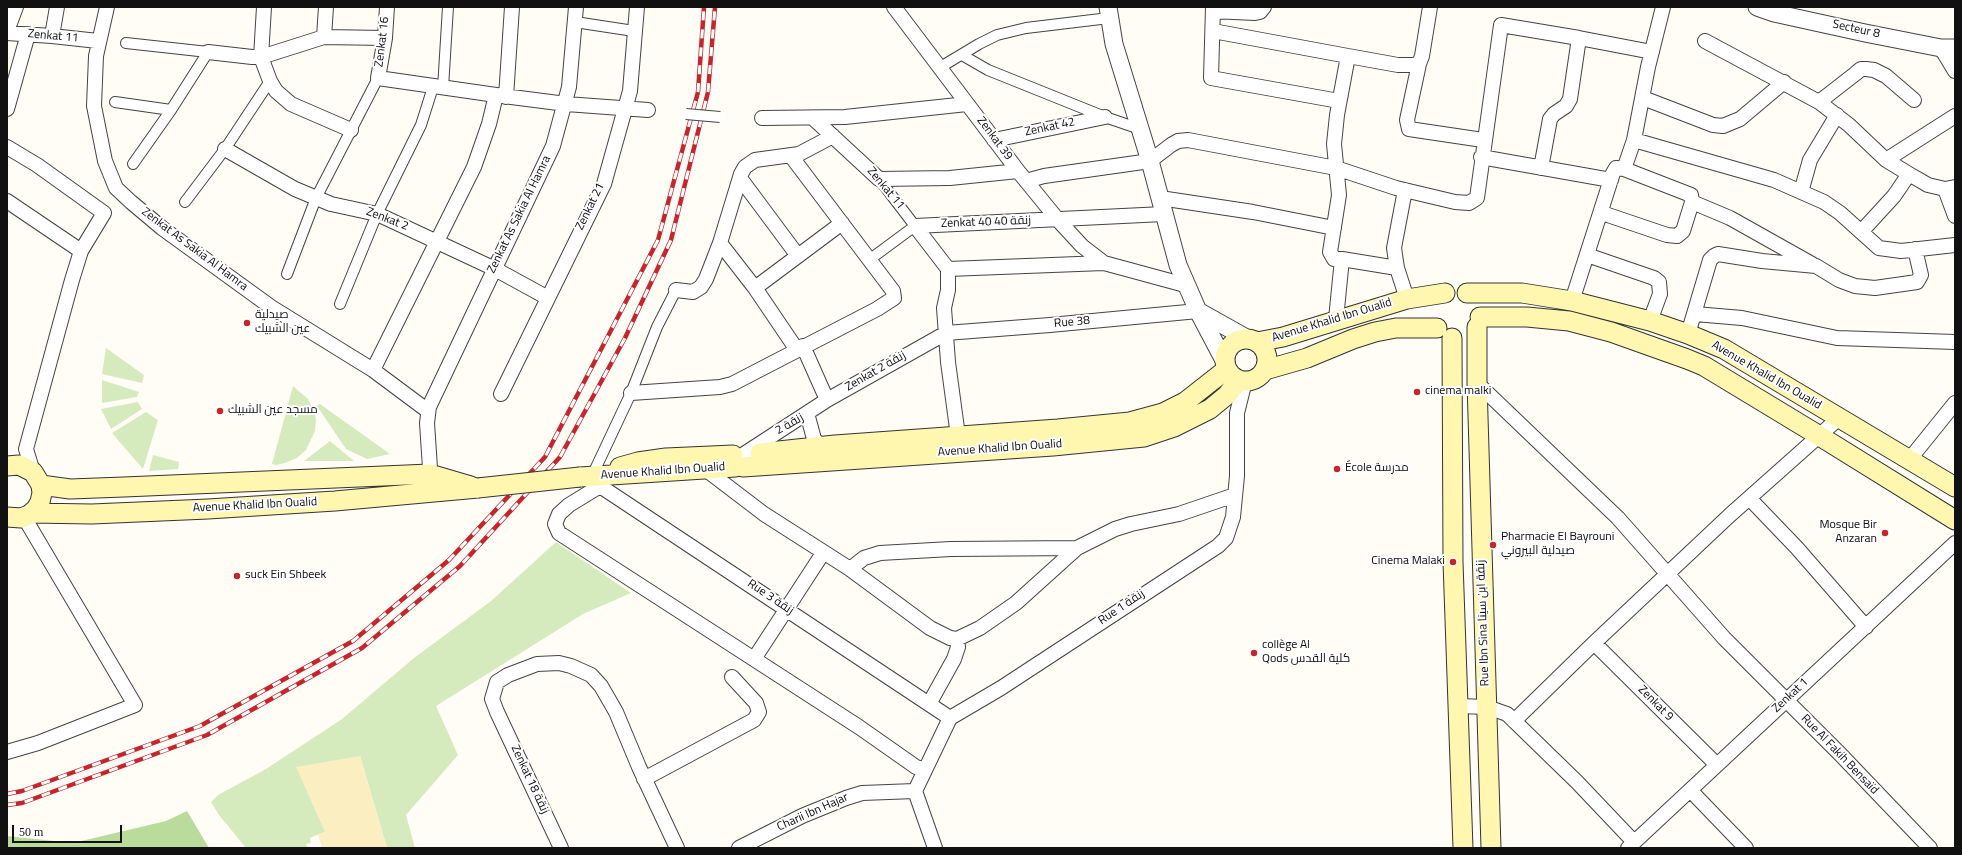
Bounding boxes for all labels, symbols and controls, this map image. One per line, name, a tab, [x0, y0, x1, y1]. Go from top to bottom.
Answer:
street label: Zenkat 16	[373, 16, 393, 68]
street label: Secteur 8	[1831, 18, 1881, 42]
street label: Zenkat 11	[27, 28, 79, 46]
street label: Zenkat 39	[973, 114, 1015, 164]
street label: Zenkat 42	[1024, 116, 1076, 140]
street label: Zenkat As Sakia Al Hamra	[485, 154, 555, 276]
street label: Zenkat 11	[863, 165, 907, 213]
street label: Zenkat 21	[573, 181, 609, 233]
street label: Zenkat As Sakia Al Hamra	[138, 205, 250, 295]
street label: Zenkat 2	[364, 205, 410, 235]
street label: Zenkat 40 زنقة 40	[941, 214, 1031, 232]
street label: Avenue Khalid Ibn Oualid	[1270, 296, 1394, 346]
place label: صيدلية عين الشبيك	[255, 309, 310, 337]
street label: Rue 38	[1054, 314, 1090, 332]
marker: صيدلية عين الشبيك	[242, 318, 252, 328]
street label: Avenue Khalid Ibn Oualid	[1708, 339, 1824, 413]
street label: Zenkat 2 زنقة	[843, 349, 909, 395]
place label: cinema malki	[1425, 385, 1491, 399]
marker: cinema malki	[1412, 387, 1422, 397]
place label: مسجد عين الشبيك	[228, 404, 318, 418]
marker: مسجد عين الشبيك	[215, 406, 225, 416]
street label: زنقة 2	[773, 411, 807, 439]
street label: Avenue Khalid Ibn Oualid	[937, 437, 1063, 461]
street label: Avenue Khalid Ibn Oualid	[600, 460, 726, 484]
place label: École مدرسة	[1345, 462, 1409, 476]
marker: École مدرسة	[1332, 464, 1342, 474]
street label: Avenue Khalid Ibn Oualid	[192, 496, 318, 516]
place label: Mosque Bir Anzaran	[1819, 519, 1877, 547]
marker: Mosque Bir Anzaran	[1880, 528, 1890, 538]
place label: Pharmacie El Bayrouni صيدلية البيروني	[1501, 531, 1614, 559]
marker: Pharmacie El Bayrouni صيدلية البيروني	[1488, 540, 1498, 550]
place label: Cinema Malaki	[1371, 555, 1445, 569]
marker: Cinema Malaki	[1448, 557, 1458, 567]
street label: Rue Ibn Sina زنقة ابن سينا	[1475, 559, 1493, 687]
place label: suck Ein Shbeek	[245, 569, 326, 583]
marker: suck Ein Shbeek	[232, 571, 242, 581]
street label: Rue 3 زنقة	[744, 577, 796, 619]
street label: Rue 1 زنقة	[1096, 587, 1148, 629]
place label: collège Al Qods كلية القدس	[1262, 639, 1350, 667]
marker: collège Al Qods كلية القدس	[1249, 648, 1259, 658]
street label: Zenkat 1	[1770, 676, 1812, 716]
street label: Zenkat 9	[1634, 683, 1676, 725]
street label: Rue Al Fakih Bensaïd	[1797, 712, 1881, 798]
street label: Zenkat 18 زنقة	[507, 743, 551, 817]
street label: Charii Ibn Hajar	[775, 791, 851, 835]
scale bar	[14, 817, 124, 843]
text: 50 m	[19, 825, 43, 839]

